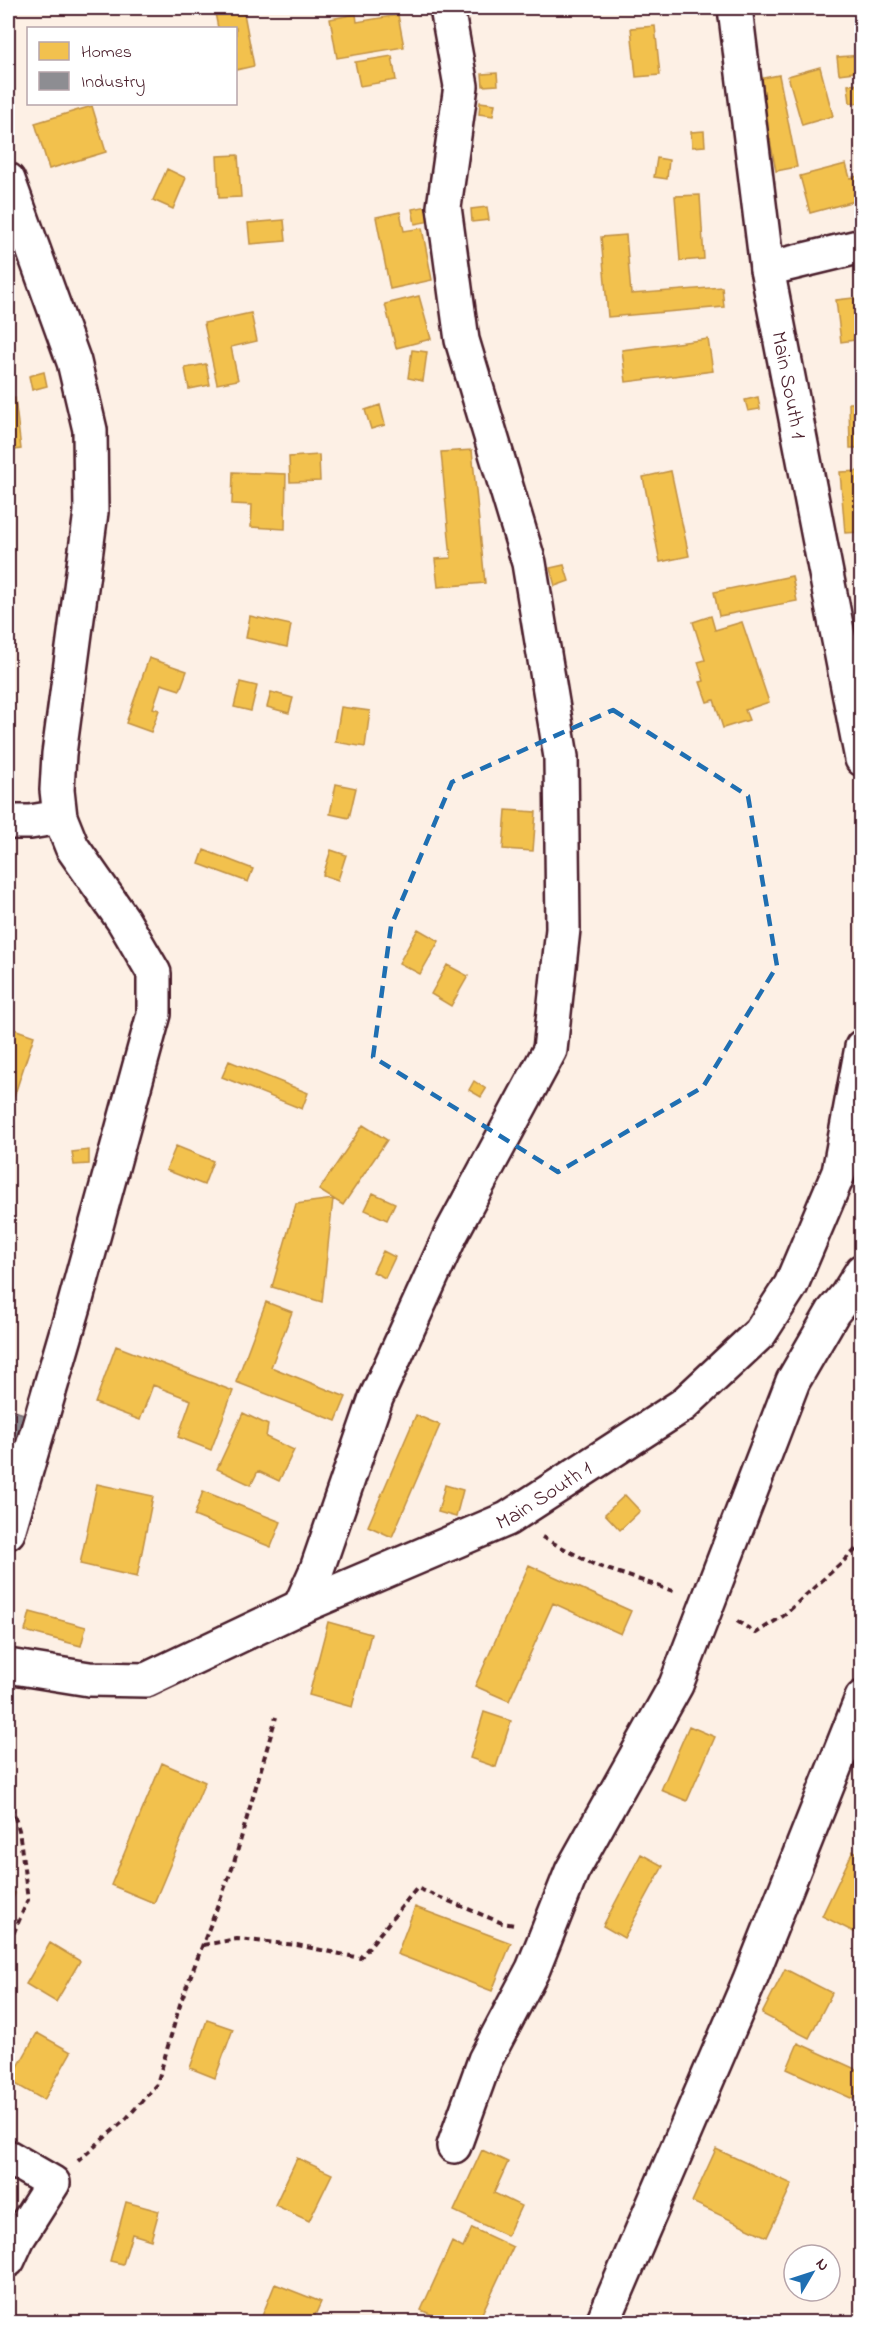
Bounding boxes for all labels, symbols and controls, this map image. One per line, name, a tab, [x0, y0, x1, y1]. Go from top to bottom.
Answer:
legend	[27, 27, 237, 105]
text: Homes	[81, 40, 132, 66]
text: Industry	[81, 70, 145, 96]
street label: Main South 1	[762, 329, 813, 442]
street label: Main South 1	[492, 1455, 599, 1539]
north arrow	[782, 2243, 842, 2303]
text: N	[809, 2253, 835, 2277]

